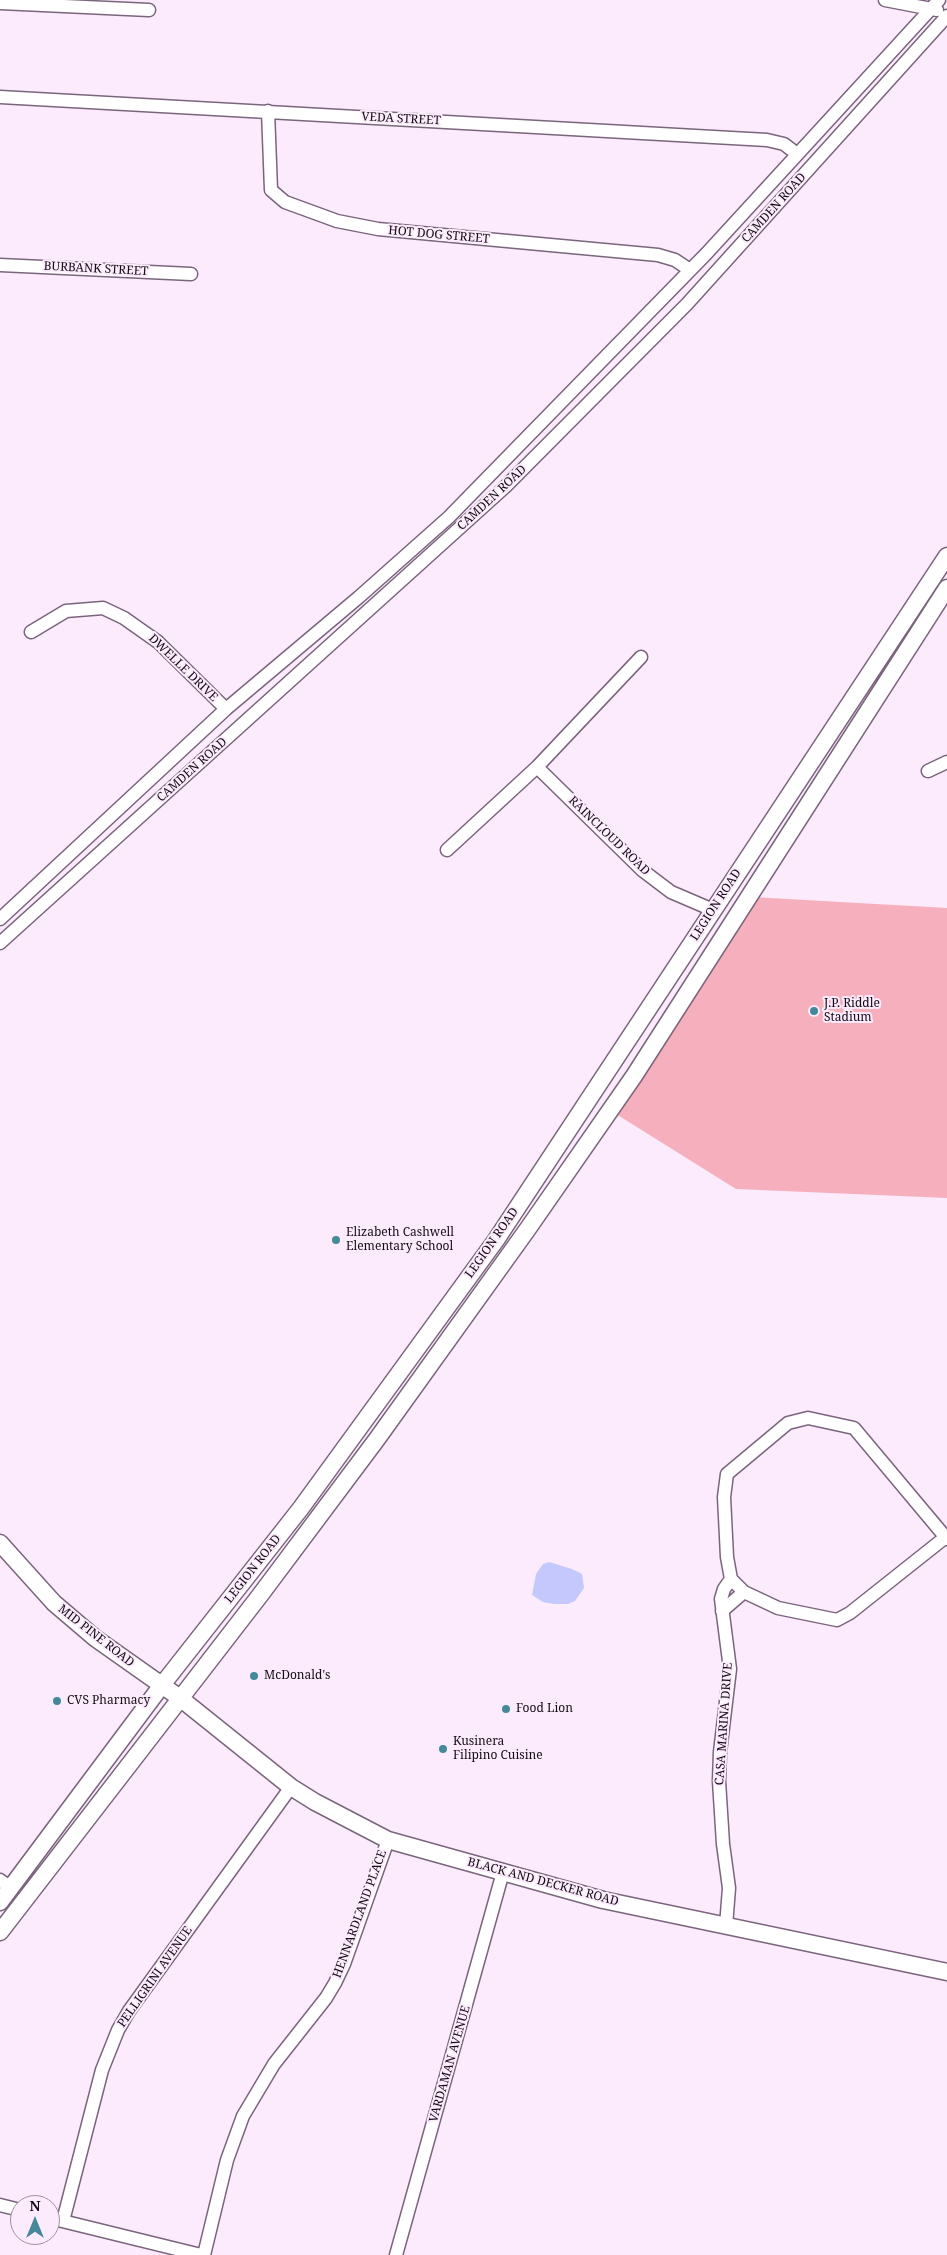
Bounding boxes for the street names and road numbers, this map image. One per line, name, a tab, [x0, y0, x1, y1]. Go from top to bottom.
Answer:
street label: VEDA STREET	[361, 110, 441, 128]
street label: CAMDEN ROAD	[739, 170, 809, 246]
street label: HOT DOG STREET	[388, 223, 490, 247]
street label: BURBANK STREET	[43, 259, 149, 279]
street label: CAMDEN ROAD	[455, 462, 529, 534]
street label: DWELLE DRIVE	[145, 631, 221, 705]
street label: CAMDEN ROAD	[154, 735, 230, 805]
street label: RAINCLOUD ROAD	[565, 793, 653, 879]
street label: LEGION ROAD	[687, 866, 745, 944]
street label: LEGION ROAD	[462, 1205, 522, 1281]
street label: LEGION ROAD	[222, 1532, 284, 1606]
street label: MID PINE ROAD	[55, 1602, 137, 1670]
street label: CASA MARINA DRIVE	[713, 1662, 735, 1786]
street label: HENNARDLAND PLACE	[330, 1848, 390, 1980]
street label: BLACK AND DECKER ROAD	[466, 1855, 620, 1909]
street label: PELLIGRINI AVENUE	[115, 1924, 195, 2030]
street label: VARDAMAN AVENUE	[426, 2004, 474, 2124]

